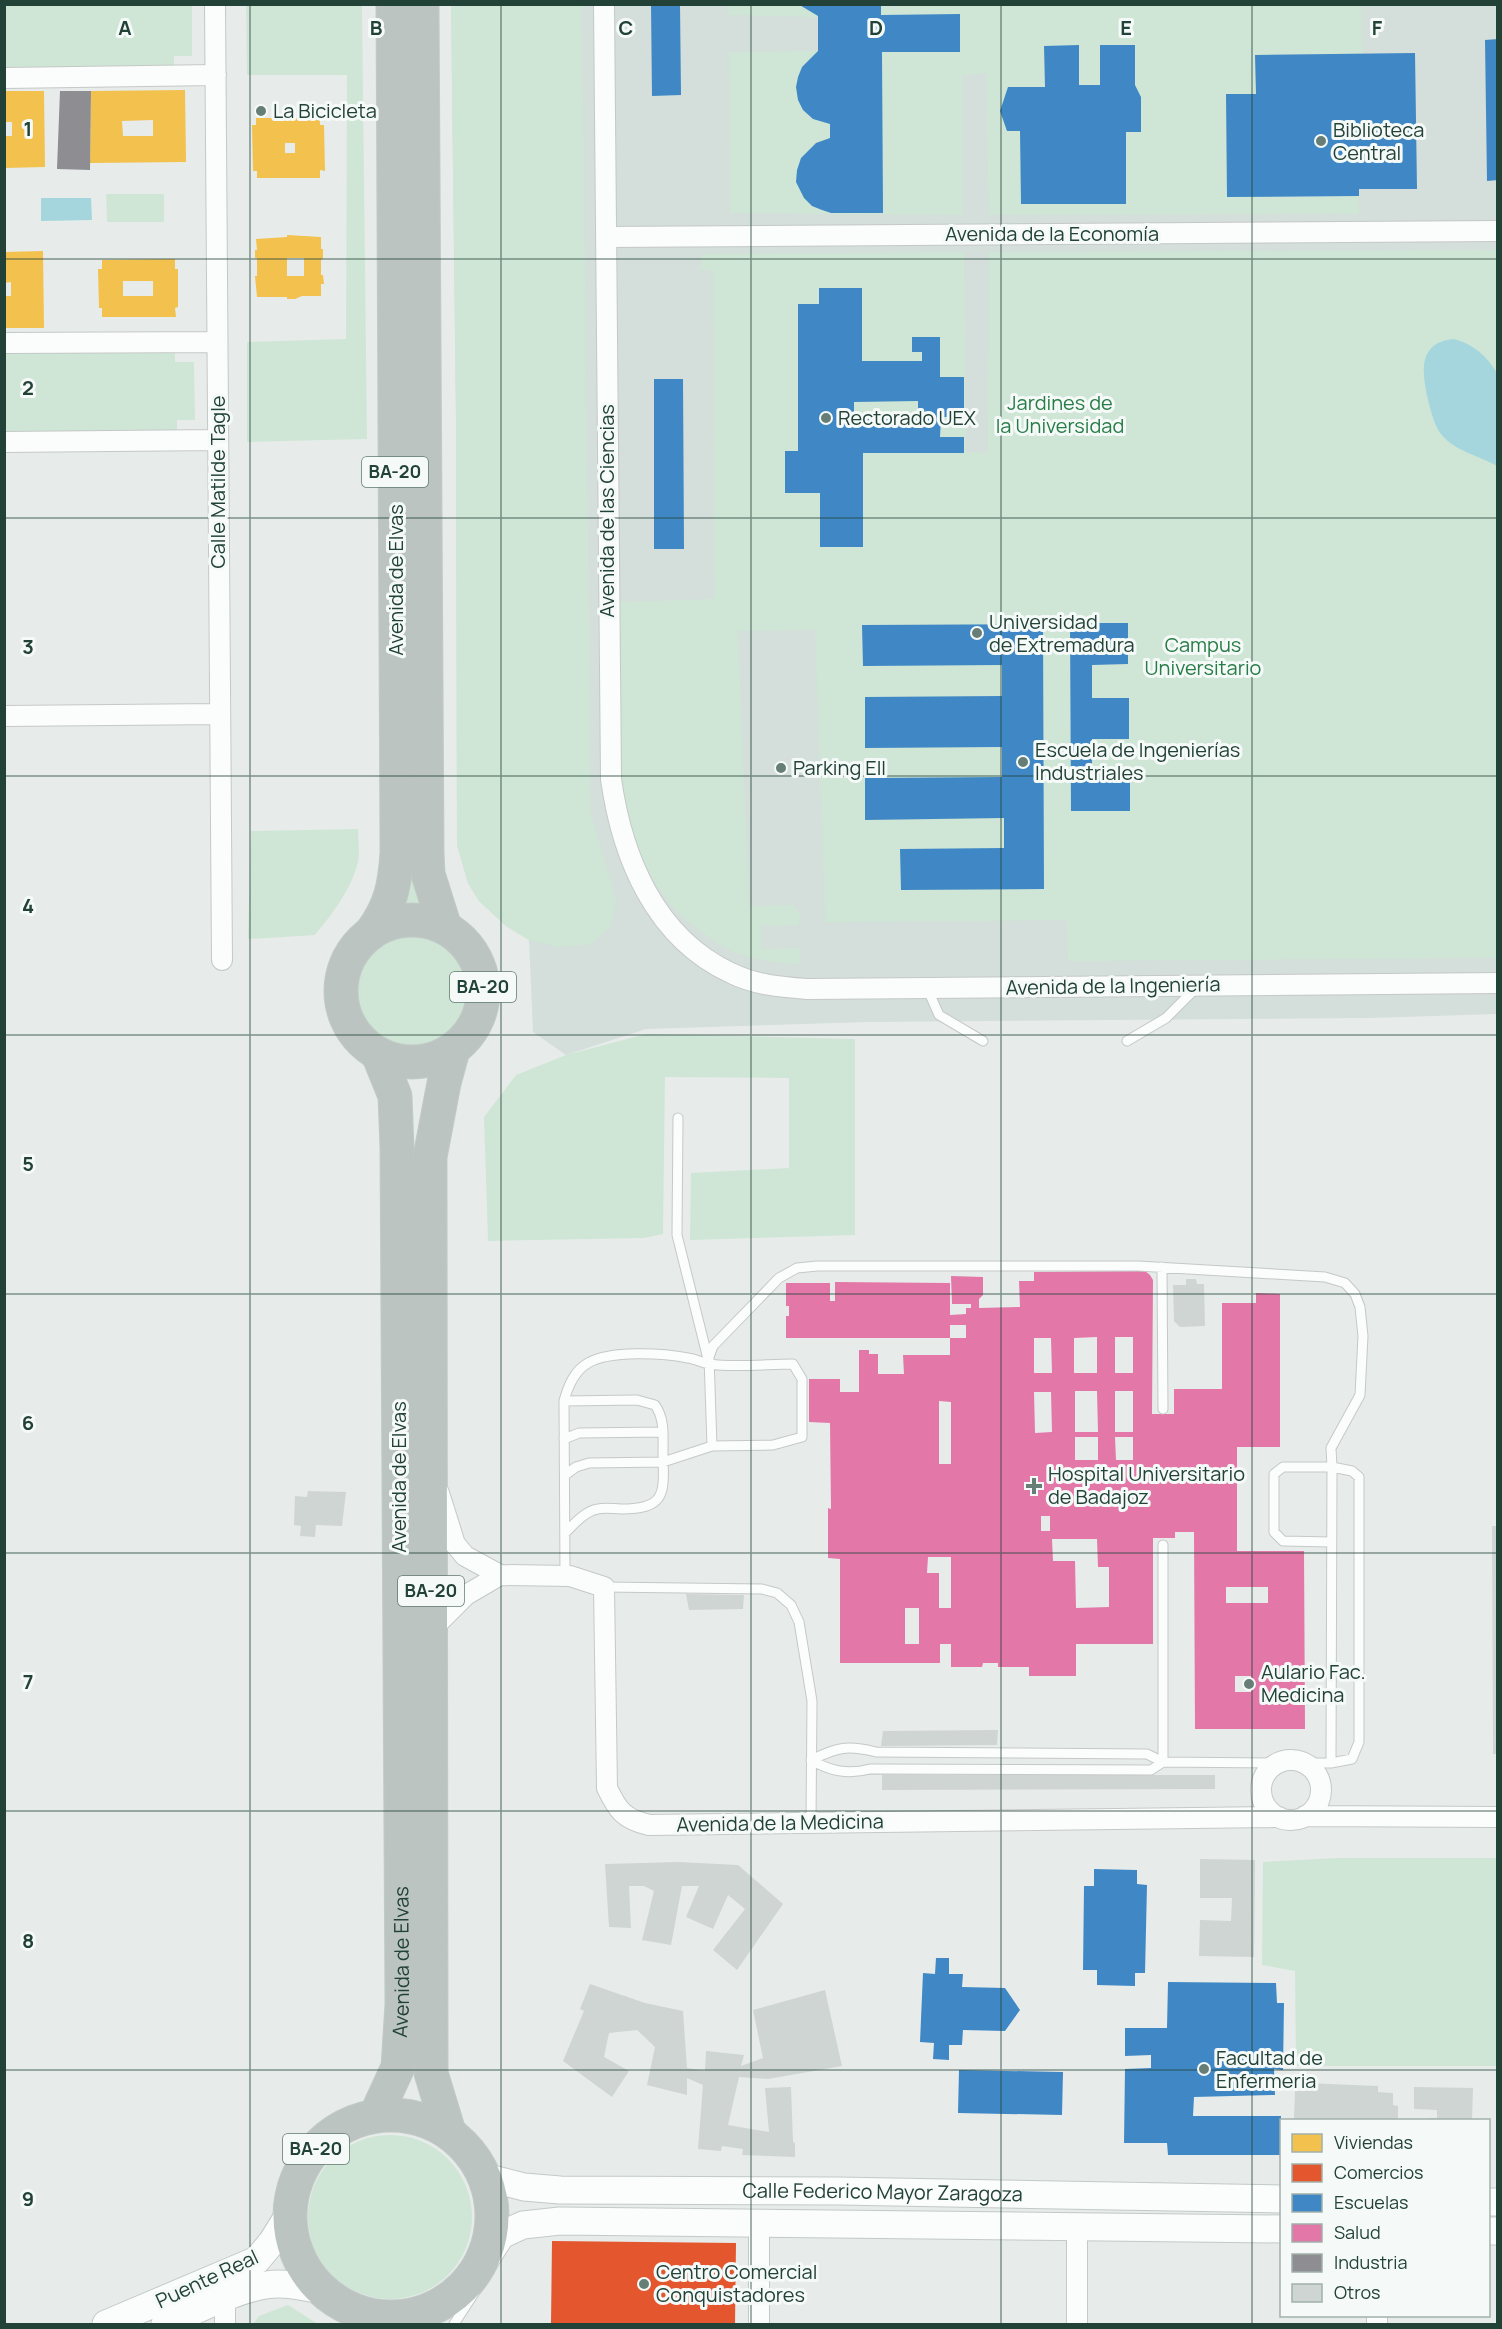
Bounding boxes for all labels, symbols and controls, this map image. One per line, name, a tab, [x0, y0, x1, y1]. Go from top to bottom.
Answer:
text: A	[118, 14, 132, 41]
text: B	[370, 14, 383, 41]
text: C	[619, 14, 633, 41]
text: D	[869, 14, 883, 41]
text: E	[1120, 14, 1132, 41]
text: F	[1372, 14, 1383, 41]
place label: La Bicicleta	[273, 97, 377, 124]
marker: La Bicicleta	[254, 104, 268, 118]
text: 1	[24, 115, 32, 142]
place label: Biblioteca Central	[1333, 116, 1424, 166]
marker: Biblioteca Central	[1314, 134, 1328, 148]
street label: Avenida de la Economía	[945, 220, 1159, 247]
text: 2	[22, 374, 34, 401]
park label: Jardines de la Universidad	[996, 389, 1124, 439]
street label: Calle Matilde Tagle	[204, 395, 231, 569]
street label: Avenida de las Ciencias	[593, 404, 620, 618]
place label: Rectorado UEX	[838, 404, 976, 431]
marker: Rectorado UEX	[819, 411, 833, 425]
road number: BA-20	[362, 457, 428, 487]
street label: Avenida de Elvas	[382, 504, 409, 656]
place label: Universidad de Extremadura	[989, 608, 1135, 658]
marker: Universidad de Extremadura	[970, 626, 984, 640]
park label: Campus Universitario	[1145, 631, 1262, 681]
text: 3	[22, 633, 34, 660]
place label: Escuela de Ingenierías Industriales	[1035, 736, 1240, 786]
place label: Parking EII	[793, 754, 886, 781]
marker: Escuela de Ingenierías Industriales	[1016, 755, 1030, 769]
marker: Parking EII	[774, 761, 788, 775]
text: 4	[22, 892, 34, 919]
street label: Avenida de la Ingeniería	[1005, 970, 1221, 1001]
road number: BA-20	[450, 972, 516, 1002]
text: 5	[22, 1150, 34, 1177]
street label: Avenida de Elvas	[385, 1401, 412, 1553]
text: 6	[22, 1409, 34, 1436]
place label: Hospital Universitario de Badajoz	[1048, 1460, 1245, 1510]
marker: Hospital Universitario de Badajoz	[1025, 1477, 1043, 1495]
road number: BA-20	[398, 1576, 464, 1606]
place label: Aulario Fac. Medicina	[1261, 1658, 1366, 1708]
text: 7	[23, 1668, 33, 1695]
marker: Aulario Fac. Medicina	[1242, 1677, 1256, 1691]
street label: Avenida de la Medicina	[676, 1807, 884, 1838]
street label: Avenida de Elvas	[386, 1886, 415, 2038]
text: 8	[22, 1927, 34, 1954]
place label: Facultad de Enfermeria	[1216, 2044, 1323, 2094]
marker: Facultad de Enfermeria	[1197, 2062, 1211, 2076]
legend	[1280, 2119, 1490, 2317]
text: Viviendas	[1334, 2130, 1413, 2154]
road number: BA-20	[283, 2134, 349, 2164]
text: Comercios	[1334, 2160, 1423, 2184]
street label: Calle Federico Mayor Zaragoza	[742, 2177, 1023, 2207]
text: 9	[22, 2185, 34, 2212]
text: Escuelas	[1334, 2190, 1409, 2214]
text: Salud	[1334, 2220, 1381, 2244]
street label: Puente Real	[151, 2243, 263, 2314]
text: Industria	[1334, 2250, 1408, 2274]
place label: Centro Comercial Conquistadores	[656, 2258, 817, 2308]
marker: Centro Comercial Conquistadores	[637, 2277, 651, 2291]
text: Otros	[1334, 2280, 1381, 2304]

